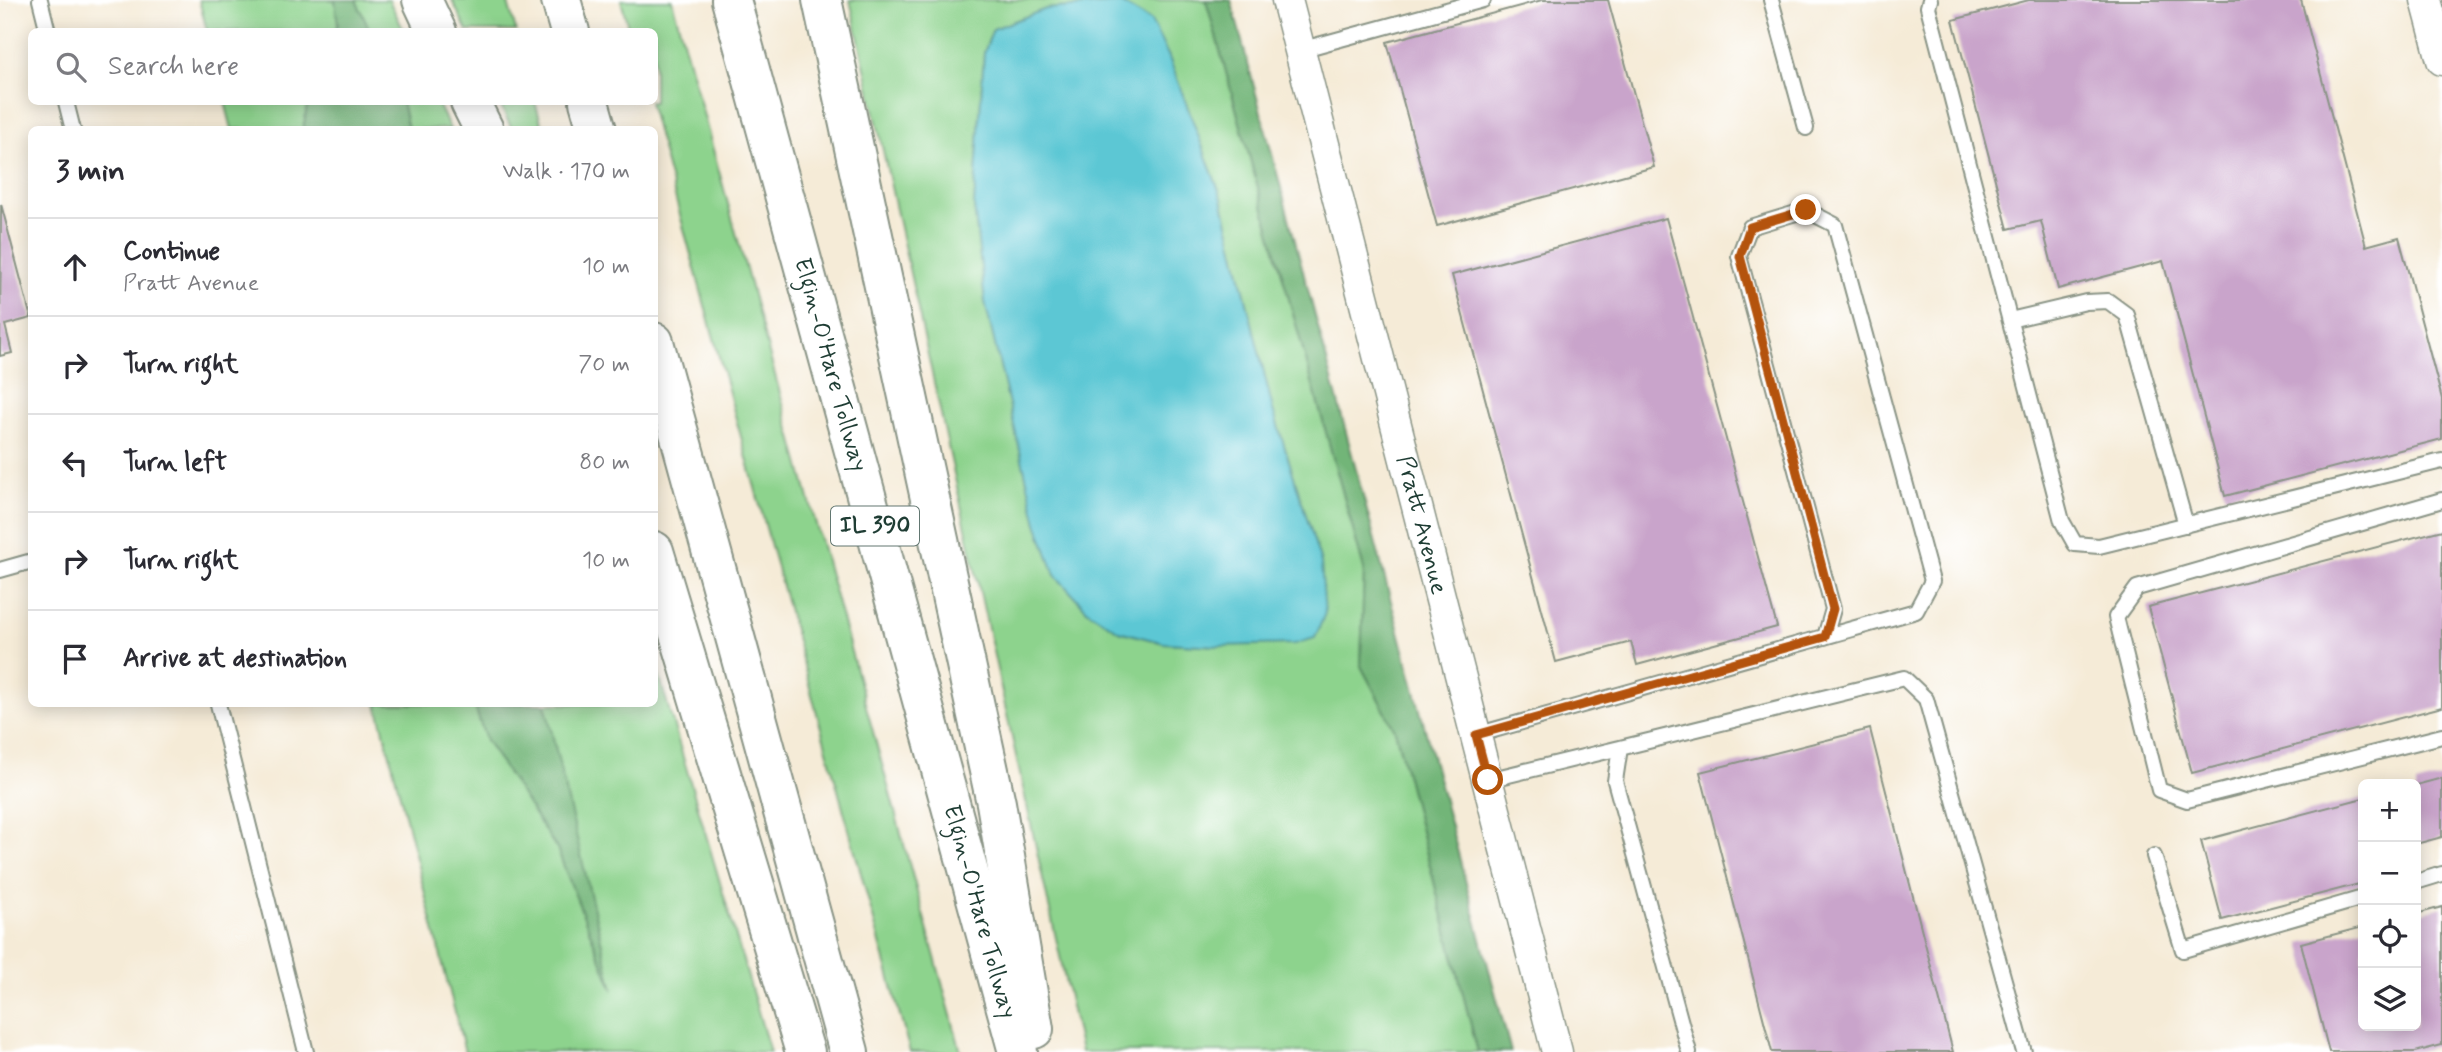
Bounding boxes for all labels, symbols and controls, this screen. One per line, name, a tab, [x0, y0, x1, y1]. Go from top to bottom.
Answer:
search box	[28, 28, 658, 105]
icon: search	[52, 48, 90, 86]
text: Search here	[108, 50, 239, 84]
text: 3 min	[56, 152, 125, 191]
text: Walk · 170 m	[502, 157, 630, 187]
route end	[1790, 194, 1821, 225]
text: Continue	[123, 235, 220, 269]
icon: ahead	[56, 248, 94, 286]
text: 10 m	[582, 252, 630, 282]
street label: Elgin-O'Hare Tollway	[787, 254, 874, 475]
text: Pratt Avenue	[123, 269, 259, 299]
icon: right	[56, 346, 94, 384]
text: Turn right	[123, 348, 239, 382]
text: 70 m	[578, 350, 630, 380]
icon: left	[56, 444, 94, 482]
text: Turn left	[123, 446, 227, 480]
text: 80 m	[579, 448, 630, 478]
street label: Pratt Avenue	[1389, 452, 1454, 598]
road number: IL 390	[831, 506, 919, 546]
icon: right	[56, 542, 94, 580]
text: Turn right	[123, 544, 239, 578]
text: 10 m	[582, 546, 630, 576]
icon: arrive	[56, 640, 94, 678]
text: Arrive at destination	[123, 642, 347, 676]
route start	[1472, 764, 1503, 795]
map controls	[2358, 779, 2421, 1031]
button: +	[2358, 779, 2421, 842]
street label: Elgin-O'Hare Tollway	[936, 801, 1024, 1022]
button: −	[2358, 842, 2421, 905]
button: locate	[2358, 905, 2421, 968]
button: layers	[2358, 968, 2421, 1031]

